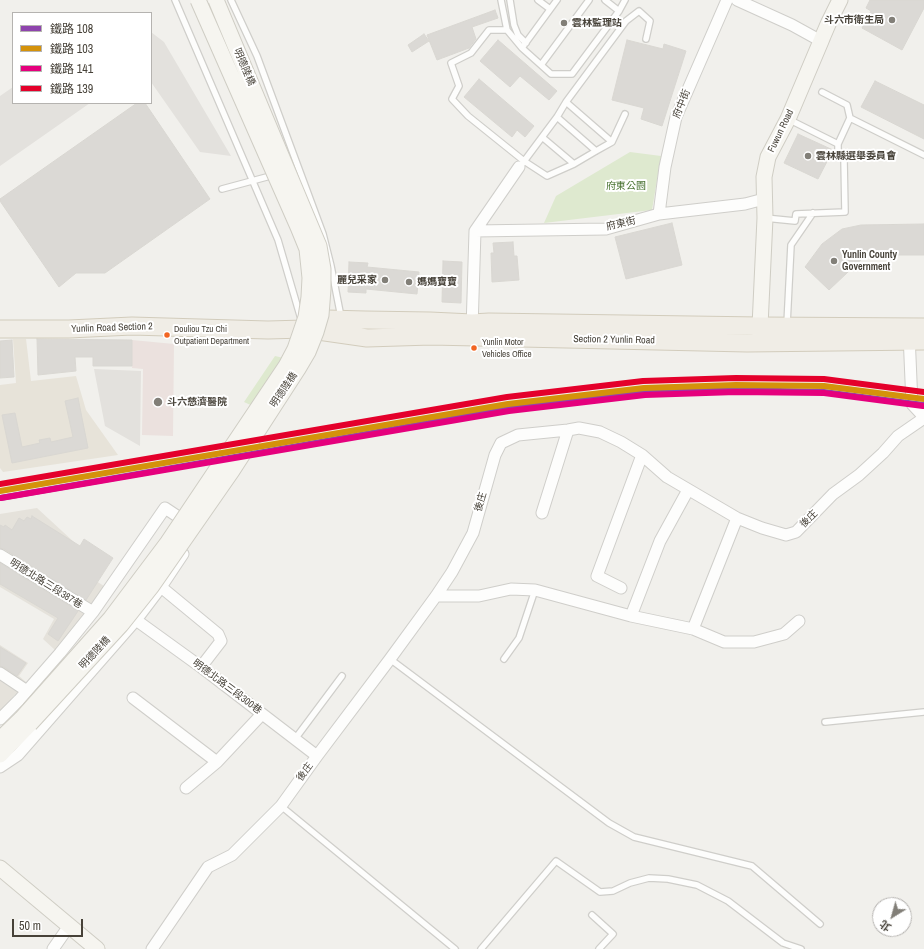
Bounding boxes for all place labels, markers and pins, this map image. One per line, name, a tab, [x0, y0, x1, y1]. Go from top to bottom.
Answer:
place label: 斗六市衛生局	[824, 14, 884, 26]
marker: 斗六市衛生局	[887, 15, 897, 25]
place label: 雲林監理站	[572, 17, 622, 29]
marker: 雲林監理站	[559, 18, 569, 28]
place label: 雲林縣選舉委員會	[816, 150, 896, 162]
marker: 雲林縣選舉委員會	[803, 151, 813, 161]
place label: Yunlin County Government	[842, 249, 897, 272]
marker: Yunlin County Government	[829, 256, 839, 266]
place label: 麗兒采家	[337, 274, 377, 286]
marker: 麗兒采家	[380, 275, 390, 285]
place label: 媽媽寶寶	[417, 276, 457, 288]
marker: 媽媽寶寶	[404, 277, 414, 287]
place label: Douliou Tzu Chi Outpatient Department	[174, 325, 249, 346]
marker: Douliou Tzu Chi Outpatient Department	[162, 330, 172, 340]
place label: Yunlin Motor Vehicles Office	[482, 338, 532, 359]
marker: Yunlin Motor Vehicles Office	[469, 343, 479, 353]
marker: 斗六慈濟醫院	[152, 396, 164, 408]
place label: 斗六慈濟醫院	[167, 396, 227, 408]

